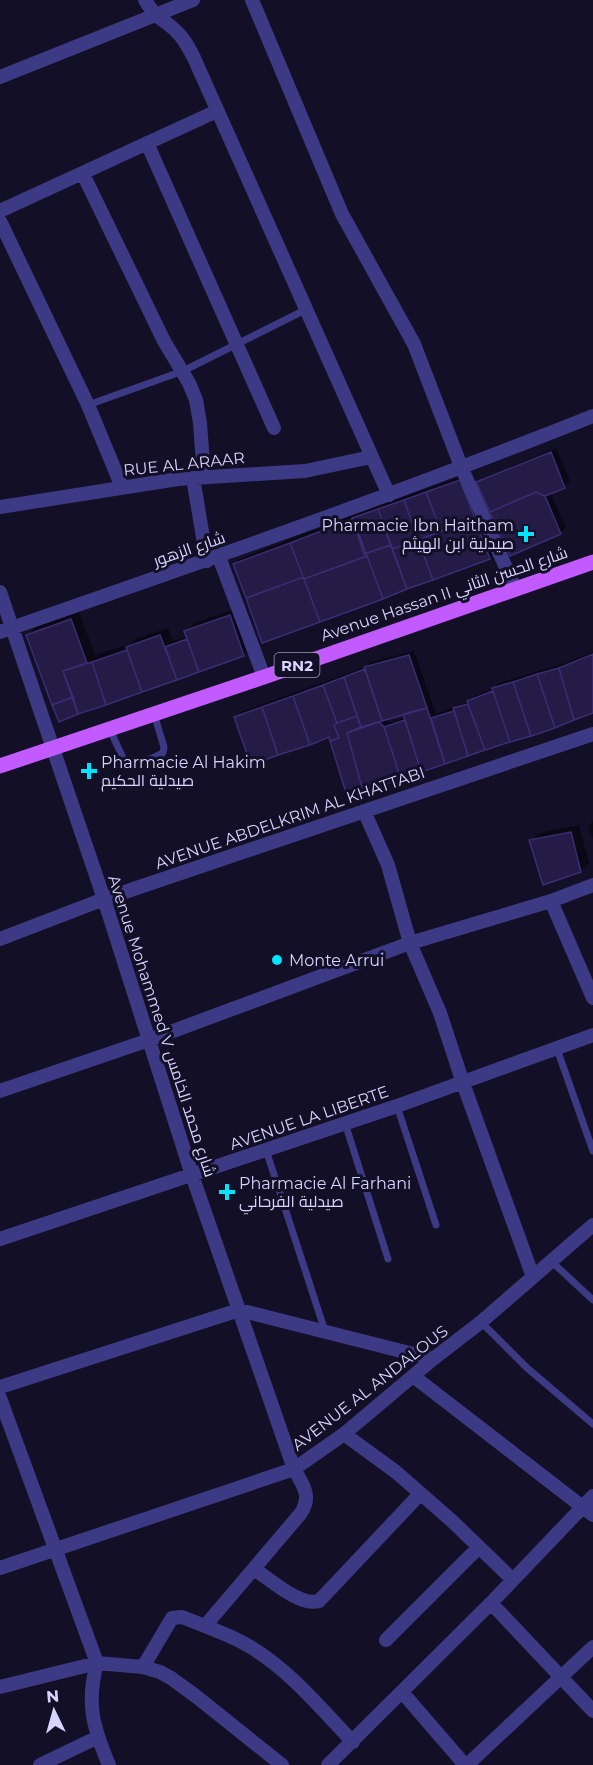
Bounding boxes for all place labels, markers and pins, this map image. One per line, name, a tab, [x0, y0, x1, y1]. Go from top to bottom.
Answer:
place label: Pharmacie Ibn Haitham صيدلية ابن الهيثم	[321, 516, 514, 555]
marker: Pharmacie Ibn Haitham صيدلية ابن الهيثم	[519, 527, 533, 541]
place label: Pharmacie Al Hakim صيدلية الحكيم	[101, 753, 266, 792]
marker: Pharmacie Al Hakim صيدلية الحكيم	[82, 764, 96, 778]
place label: Monte Arrui	[289, 951, 384, 970]
marker: Monte Arrui	[270, 953, 284, 967]
place label: Pharmacie Al Farhani صيدلية الفرحاني	[239, 1174, 411, 1215]
marker: Pharmacie Al Farhani صيدلية الفرحاني	[220, 1185, 234, 1199]

